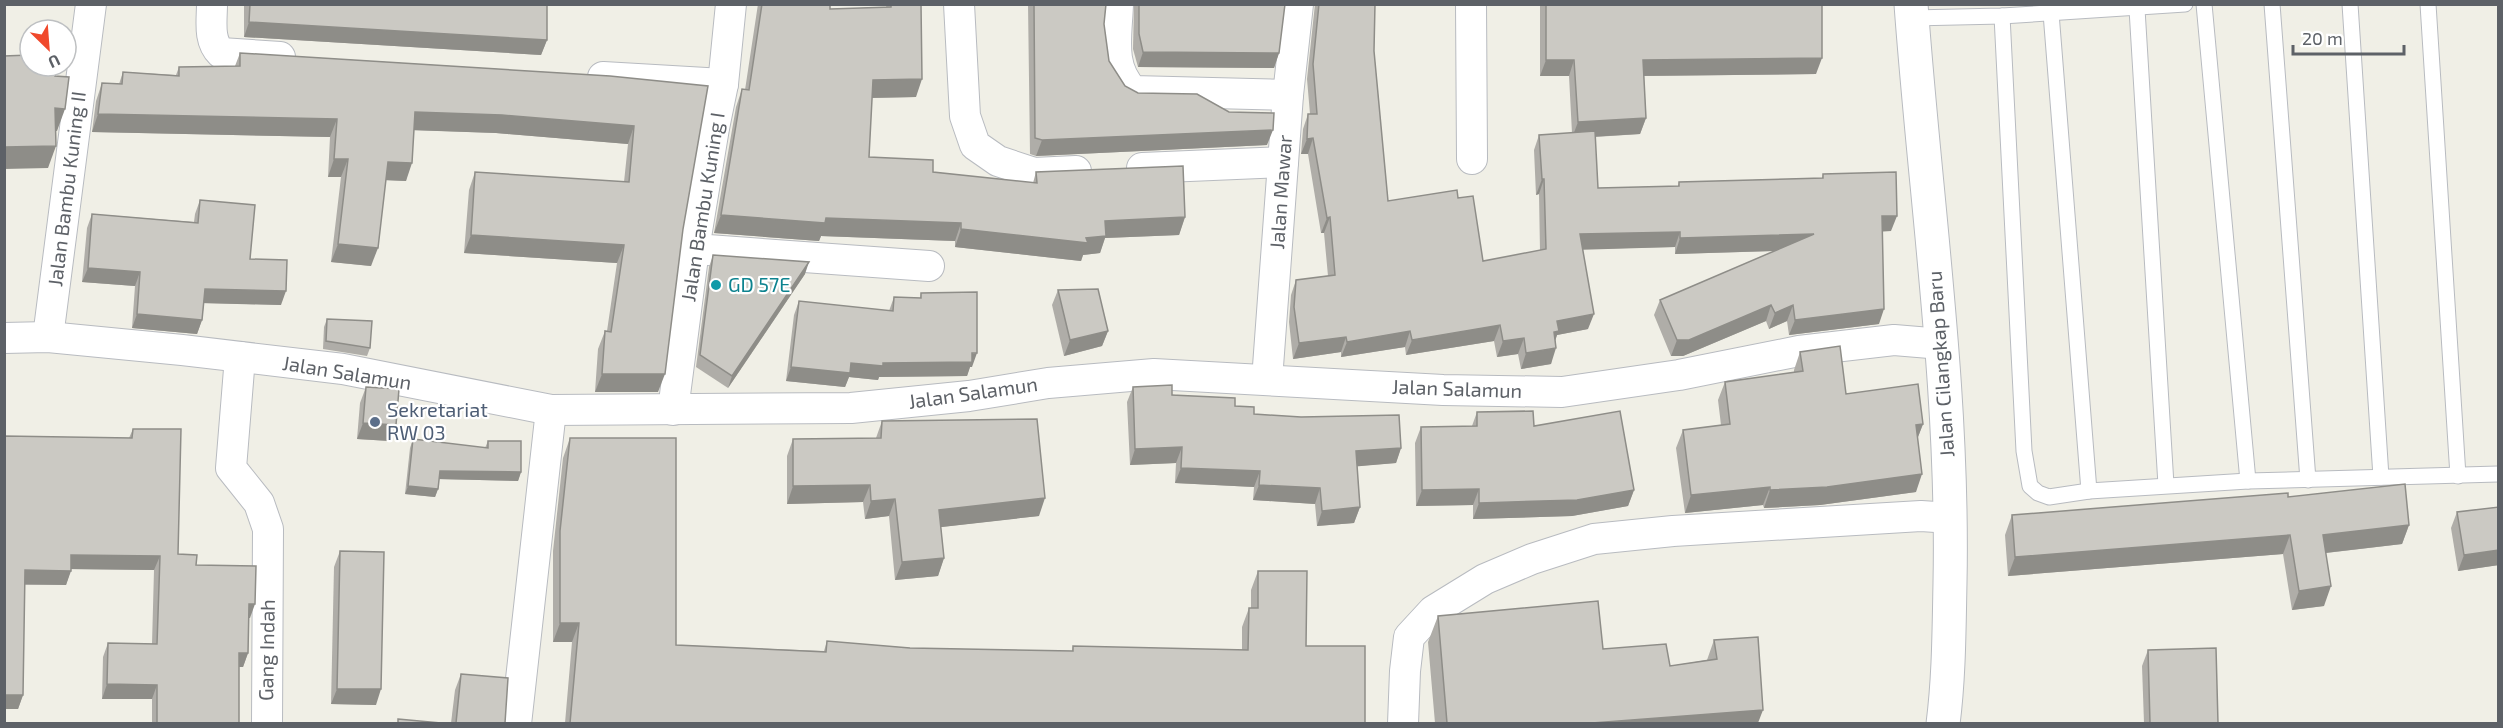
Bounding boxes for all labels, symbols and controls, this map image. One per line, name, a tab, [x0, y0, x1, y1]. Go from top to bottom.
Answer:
north arrow	[18, 18, 78, 78]
scale bar	[2293, 18, 2404, 56]
text: 20 m	[2302, 27, 2343, 49]
text: U	[46, 51, 64, 73]
street label: Jalan Bambu Kuning II	[42, 90, 90, 288]
street label: Jalan Bambu Kuning I	[675, 111, 729, 303]
street label: Jalan Mawar	[1264, 134, 1296, 250]
street label: Jalan Cilangkap Baru	[1922, 270, 1958, 458]
place label: GD 57E	[728, 272, 790, 296]
marker: GD 57E	[709, 278, 723, 292]
street label: Jalan Salamun	[281, 350, 413, 394]
street label: Jalan Salamun	[907, 371, 1039, 413]
street label: Jalan Salamun	[1391, 374, 1523, 402]
place label: Sekretariat RW 03	[387, 397, 488, 444]
marker: Sekretariat RW 03	[368, 415, 382, 429]
street label: Gang Indah	[253, 599, 279, 701]

